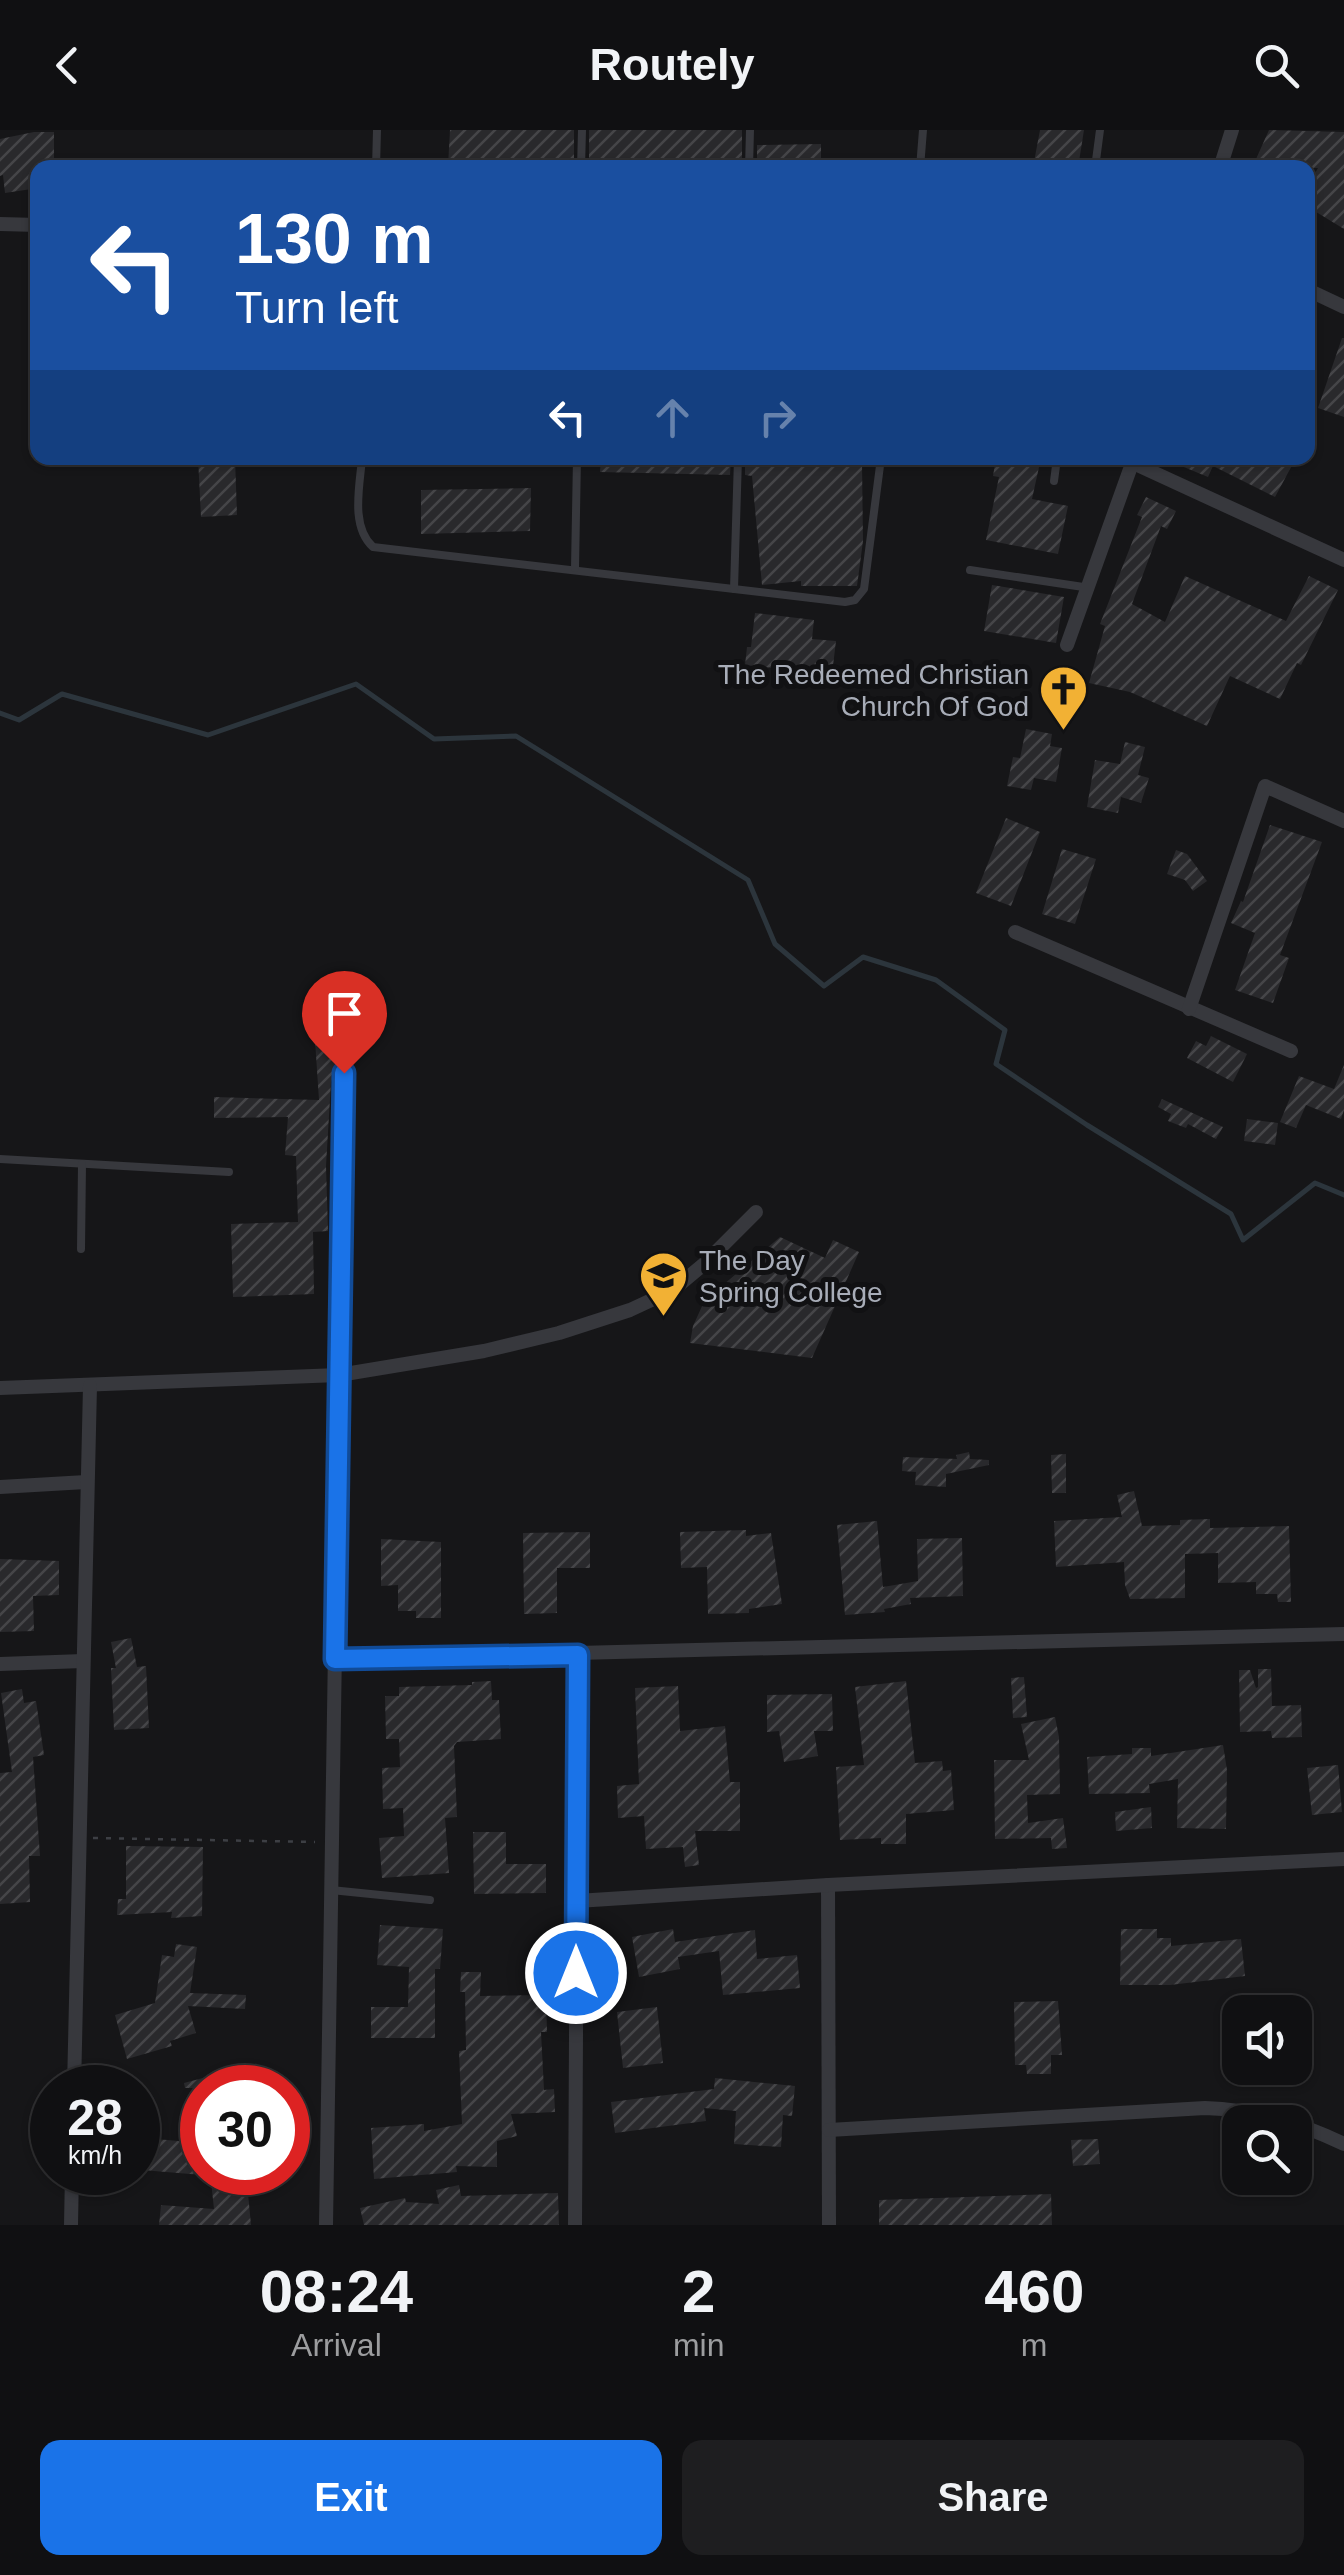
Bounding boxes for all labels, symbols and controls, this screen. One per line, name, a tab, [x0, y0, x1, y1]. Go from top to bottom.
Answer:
icon: back	[40, 38, 95, 93]
icon: search	[1249, 38, 1304, 93]
text: Routely	[589, 39, 755, 90]
icon: left	[70, 200, 200, 330]
text: 130 m	[235, 200, 433, 278]
text: Turn left	[235, 282, 398, 333]
icon: left	[540, 390, 595, 445]
icon: ahead	[645, 390, 700, 445]
icon: right	[750, 390, 805, 445]
place label: The Redeemed Christian Church Of God	[718, 659, 1029, 722]
church icon: The Redeemed Christian Church Of God	[1038, 664, 1090, 732]
pin	[302, 971, 387, 1074]
icon: arrive	[317, 986, 372, 1041]
place label: The Day Spring College	[699, 1245, 883, 1308]
school or university icon: The Day Spring College	[638, 1250, 690, 1318]
position arrow	[524, 1921, 628, 2025]
map controls	[1222, 1995, 1312, 2195]
button: sound	[1222, 1995, 1312, 2085]
speed limit sign: 30	[180, 2065, 310, 2195]
text: 28	[67, 2090, 123, 2146]
button: search	[1222, 2105, 1312, 2195]
text: km/h	[68, 2141, 122, 2169]
text: 08:24	[260, 2258, 413, 2325]
text: 2	[682, 2258, 715, 2325]
text: 460	[984, 2258, 1084, 2325]
text: Arrival	[291, 2327, 382, 2363]
text: min	[673, 2327, 724, 2363]
text: m	[1021, 2327, 1048, 2363]
button: Exit	[40, 2440, 662, 2555]
button: Share	[682, 2440, 1304, 2555]

